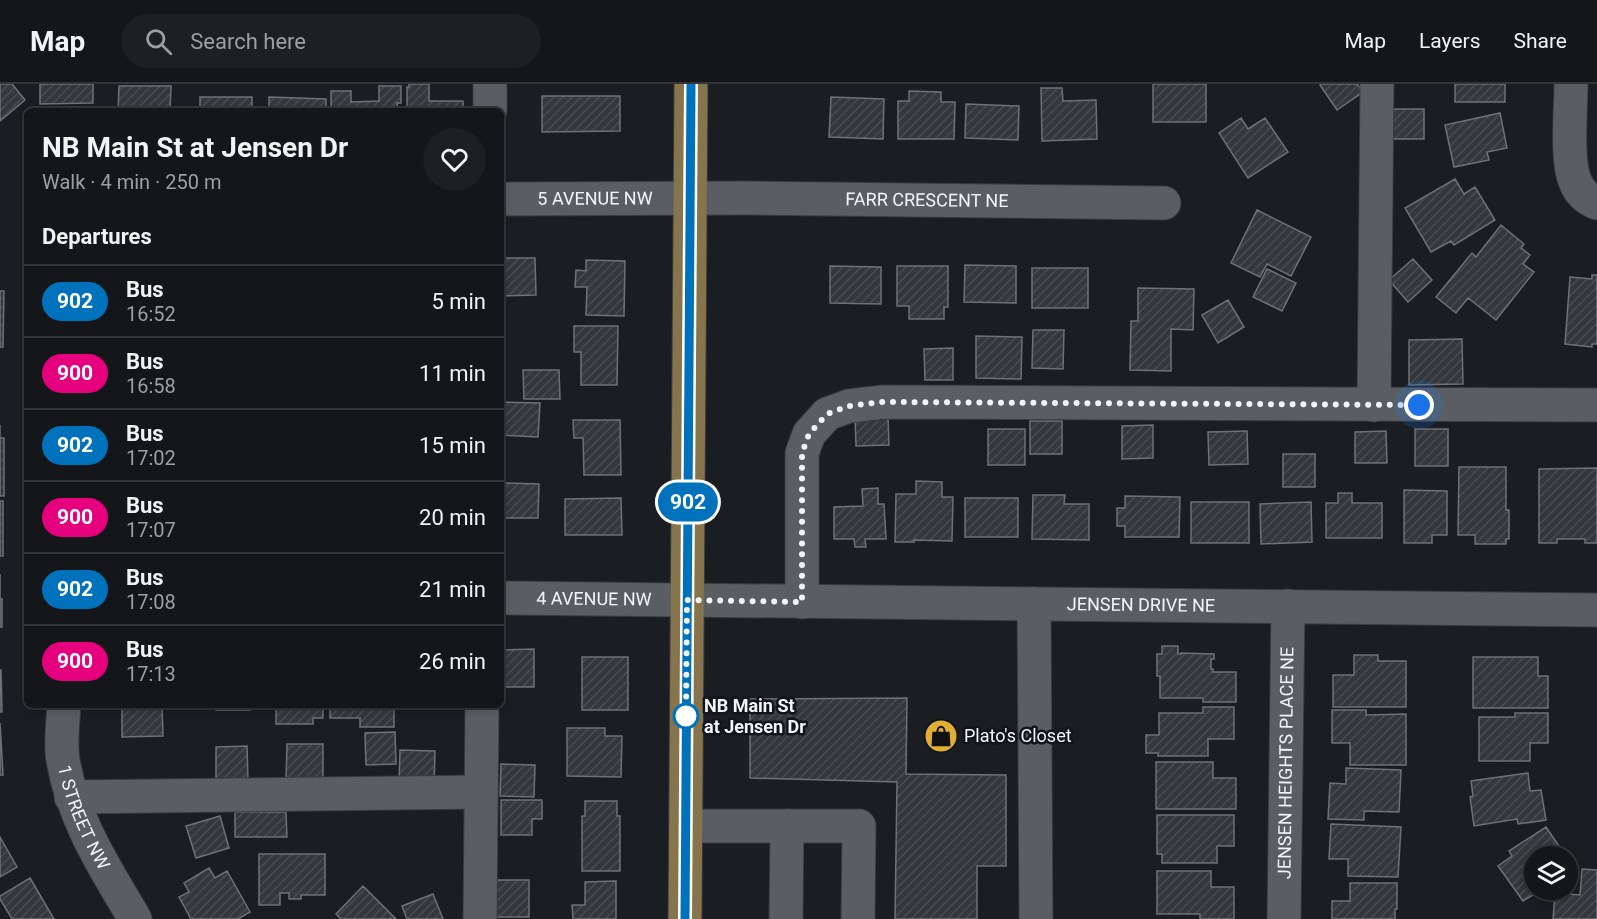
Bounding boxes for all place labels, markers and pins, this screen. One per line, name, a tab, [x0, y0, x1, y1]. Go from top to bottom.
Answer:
place label: NB Main St at Jensen Dr	[704, 695, 806, 737]
marker: NB Main St at Jensen Dr	[673, 703, 699, 729]
shop icon: Plato's Closet	[923, 718, 959, 754]
place label: Plato's Closet	[964, 725, 1072, 746]

